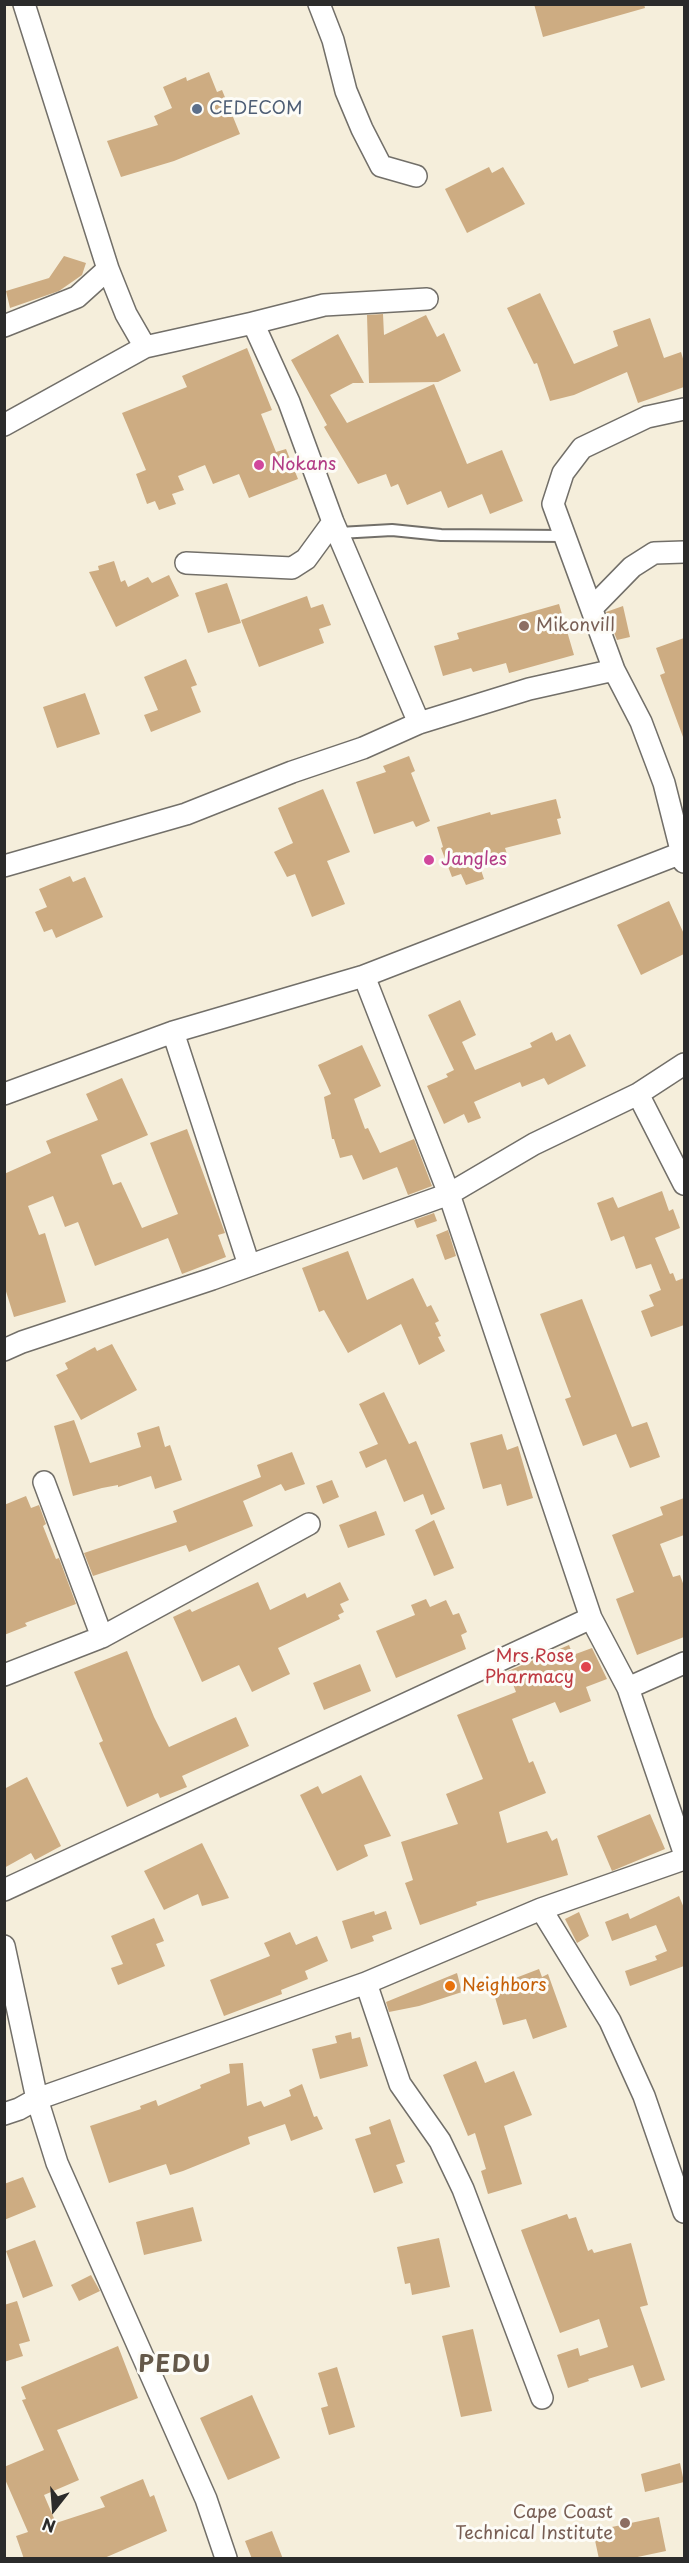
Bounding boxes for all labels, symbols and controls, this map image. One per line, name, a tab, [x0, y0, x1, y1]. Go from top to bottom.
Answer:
place label: CEDECOM	[209, 98, 303, 120]
marker: CEDECOM	[190, 102, 204, 116]
place label: Nokans	[271, 454, 336, 476]
marker: Nokans	[252, 458, 266, 472]
place label: Mikonvill	[536, 615, 615, 637]
marker: Mikonvill	[517, 619, 531, 633]
place label: Jangles	[441, 849, 507, 871]
marker: Jangles	[422, 853, 436, 867]
place label: Mrs Rose Pharmacy	[484, 1646, 574, 1688]
marker: Mrs Rose Pharmacy	[579, 1660, 593, 1674]
place label: Neighbors	[462, 1975, 546, 1997]
marker: Neighbors	[443, 1979, 457, 1993]
district label: PEDU	[137, 2351, 213, 2379]
north arrow	[24, 2479, 84, 2539]
place label: Cape Coast Technical Institute	[455, 2502, 613, 2544]
text: N	[39, 2513, 58, 2540]
marker: Cape Coast Technical Institute	[618, 2516, 632, 2530]

